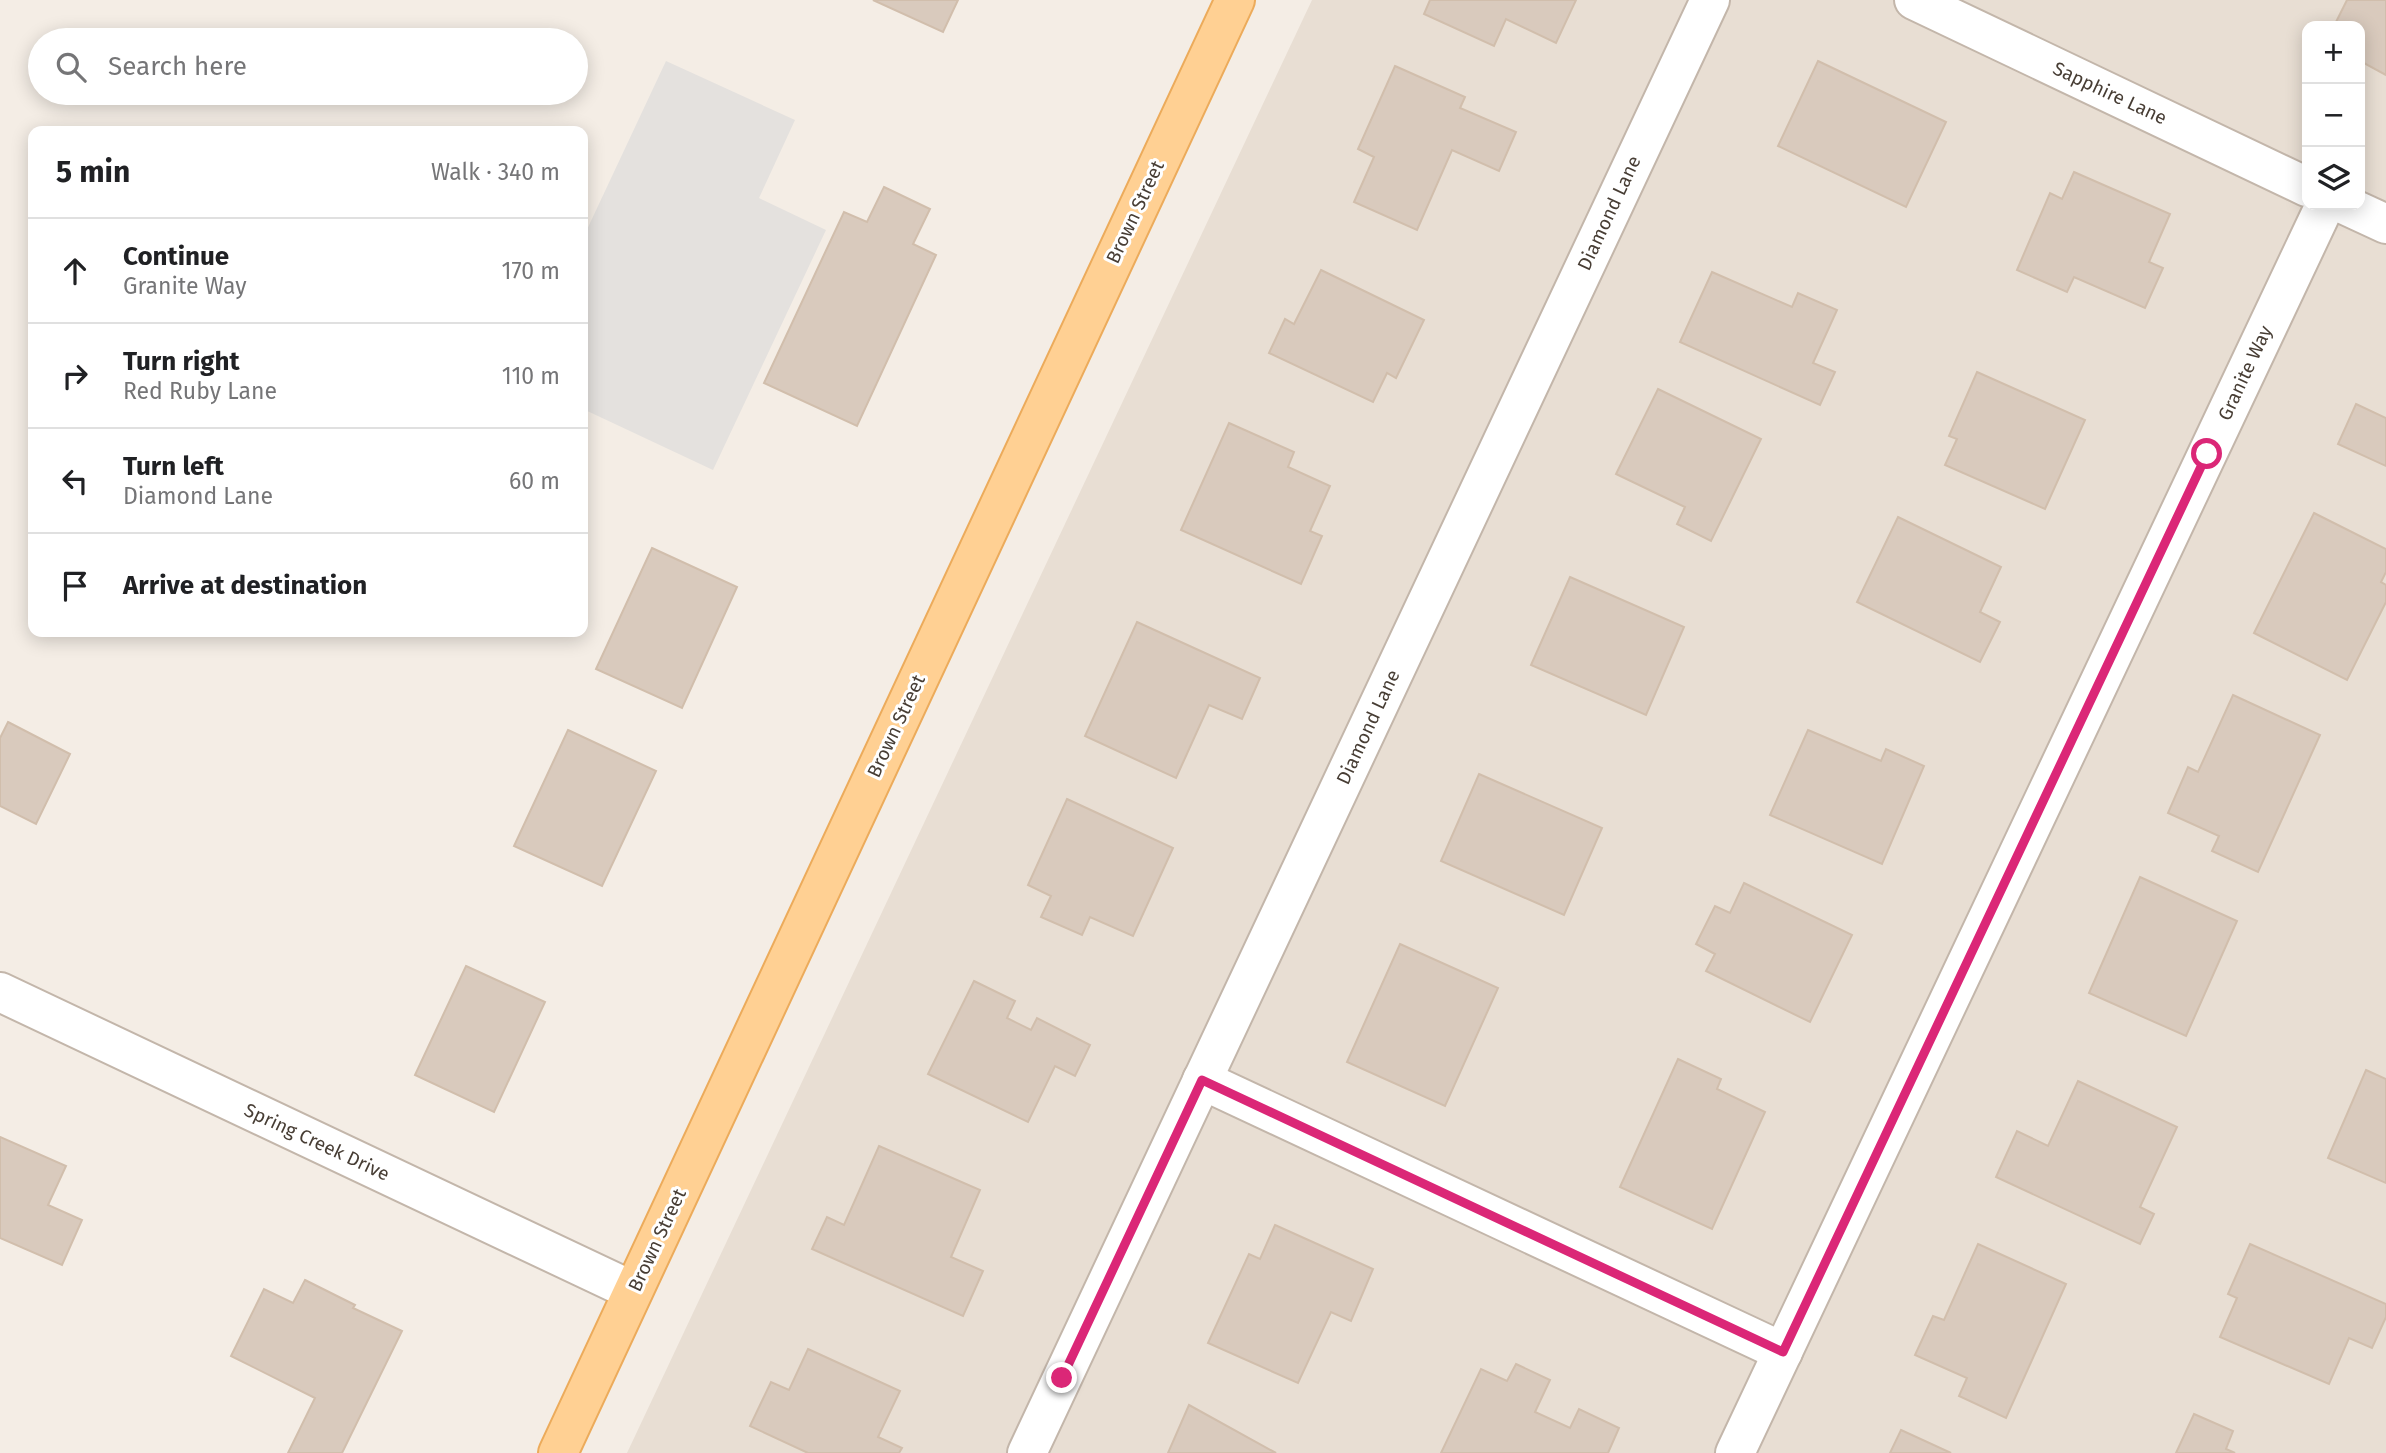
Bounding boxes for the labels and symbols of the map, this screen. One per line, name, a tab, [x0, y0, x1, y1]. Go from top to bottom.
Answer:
street label: Sapphire Lane	[2049, 57, 2171, 129]
street label: Diamond Lane	[1572, 152, 1646, 274]
street label: Brown Street	[1101, 157, 1169, 267]
street label: Granite Way	[2213, 321, 2277, 424]
route start	[2191, 438, 2222, 469]
street label: Diamond Lane	[1331, 666, 1405, 788]
street label: Brown Street	[862, 671, 930, 781]
street label: Spring Creek Drive	[241, 1098, 393, 1186]
street label: Brown Street	[623, 1185, 691, 1295]
route end	[1046, 1362, 1077, 1393]

